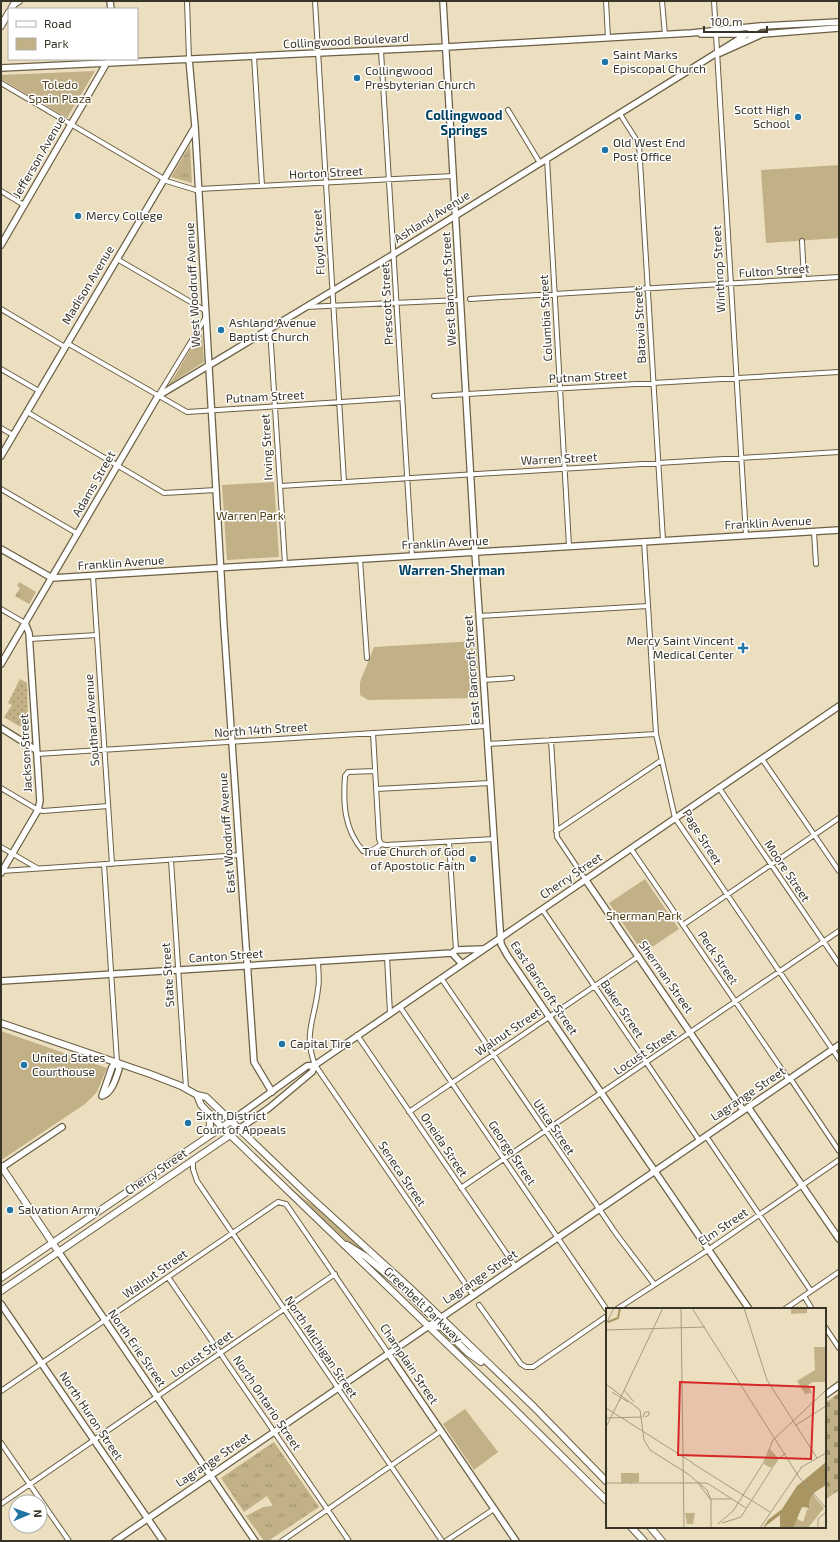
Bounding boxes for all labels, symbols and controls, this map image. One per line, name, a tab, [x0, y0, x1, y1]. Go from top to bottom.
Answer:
legend	[8, 8, 138, 60]
scale bar	[704, 8, 767, 34]
text: 100 m	[710, 14, 742, 28]
text: Road	[44, 16, 72, 30]
street label: Collingwood Boulevard	[283, 30, 409, 50]
text: Park	[44, 36, 69, 50]
place label: Saint Marks Episcopal Church	[613, 47, 706, 75]
marker: Saint Marks Episcopal Church	[600, 57, 610, 67]
place label: Collingwood Presbyterian Church	[365, 63, 476, 91]
marker: Collingwood Presbyterian Church	[352, 73, 362, 83]
park label: Toledo Spain Plaza	[29, 77, 91, 105]
place label: Scott High School	[734, 102, 790, 130]
district label: Collingwood Springs	[426, 107, 502, 138]
marker: Scott High School	[793, 112, 803, 122]
street label: Jefferson Avenue	[9, 113, 67, 200]
place label: Old West End Post Office	[613, 135, 686, 163]
marker: Old West End Post Office	[600, 145, 610, 155]
street label: Horton Street	[289, 163, 364, 181]
street label: Ashland Avenue	[391, 187, 472, 245]
place label: Mercy College	[86, 208, 163, 222]
street label: Floyd Street	[309, 208, 327, 275]
marker: Mercy College	[73, 211, 83, 221]
street label: West Woodruff Avenue	[182, 222, 202, 348]
street label: Winthrop Street	[709, 225, 727, 313]
street label: West Bancroft Street	[438, 231, 458, 347]
street label: Madison Avenue	[58, 243, 116, 326]
street label: Fulton Street	[738, 261, 810, 279]
street label: Prescott Street	[377, 262, 395, 345]
street label: Columbia Street	[536, 274, 554, 362]
street label: Batavia Street	[630, 286, 648, 364]
place label: Ashland Avenue Baptist Church	[229, 315, 316, 343]
marker: Ashland Avenue Baptist Church	[216, 325, 226, 335]
street label: Putnam Street	[548, 367, 628, 385]
street label: Putnam Street	[225, 387, 305, 405]
street label: Irving Street	[257, 413, 275, 481]
street label: Adams Street	[69, 448, 118, 519]
street label: Warren Street	[520, 449, 598, 467]
park label: Warren Park	[216, 508, 284, 522]
street label: Franklin Avenue	[724, 513, 812, 531]
street label: Franklin Avenue	[401, 533, 489, 551]
street label: Franklin Avenue	[77, 552, 165, 572]
district label: Warren-Sherman	[399, 562, 505, 578]
street label: East Bancroft Street	[460, 614, 482, 725]
place label: Mercy Saint Vincent Medical Center	[627, 633, 734, 661]
marker: Mercy Saint Vincent Medical Center	[737, 642, 749, 654]
street label: Southard Avenue	[81, 673, 101, 767]
street label: Jackson Street	[16, 713, 34, 793]
street label: North 14th Street	[214, 719, 309, 739]
street label: East Woodruff Avenue	[215, 772, 237, 894]
street label: Page Street	[680, 806, 726, 867]
street label: Moore Street	[762, 837, 814, 904]
place label: True Church of God of Apostolic Faith	[363, 844, 465, 872]
street label: Cherry Street	[537, 849, 605, 901]
marker: True Church of God of Apostolic Faith	[468, 854, 478, 864]
park label: Sherman Park	[606, 908, 682, 922]
street label: Peck Street	[696, 928, 742, 987]
street label: East Bancroft Street	[508, 938, 582, 1037]
street label: Sherman Street	[637, 938, 697, 1016]
street label: State Street	[158, 942, 176, 1008]
street label: Canton Street	[188, 945, 264, 965]
street label: Baker Street	[598, 977, 648, 1040]
street label: Walnut Street	[472, 1004, 543, 1058]
street label: Locust Street	[611, 1025, 679, 1077]
place label: Capital Tire	[290, 1036, 351, 1050]
marker: Capital Tire	[277, 1039, 287, 1049]
place label: United States Courthouse	[32, 1050, 105, 1078]
marker: United States Courthouse	[19, 1060, 29, 1070]
street label: Lagrange Street	[707, 1063, 788, 1123]
street label: Utica Street	[531, 1096, 579, 1157]
place label: Sixth District Court of Appeals	[196, 1108, 286, 1136]
street label: Oneida Street	[418, 1110, 472, 1179]
marker: Sixth District Court of Appeals	[183, 1118, 193, 1128]
street label: George Street	[486, 1118, 540, 1188]
street label: Seneca Street	[376, 1138, 430, 1209]
street label: Cherry Street	[122, 1145, 190, 1197]
place label: Salvation Army	[18, 1202, 101, 1216]
street label: Elm Street	[695, 1204, 750, 1248]
marker: Salvation Army	[5, 1205, 15, 1215]
street label: Walnut Street	[119, 1245, 190, 1301]
street label: Lagrange Street	[439, 1246, 520, 1306]
street label: Greenbelt Parkway	[382, 1263, 466, 1346]
street label: North Michigan Street	[283, 1293, 361, 1400]
street label: North Erie Street	[106, 1306, 170, 1389]
inset map	[606, 1308, 826, 1528]
street label: Champlain Street	[378, 1321, 442, 1407]
street label: Locust Street	[168, 1326, 235, 1380]
street label: North Ontario Street	[231, 1352, 305, 1453]
street label: North Huron Street	[57, 1369, 127, 1463]
street label: Lagrange Street	[172, 1429, 253, 1489]
north arrow	[8, 1494, 48, 1534]
text: N	[32, 1509, 45, 1518]

